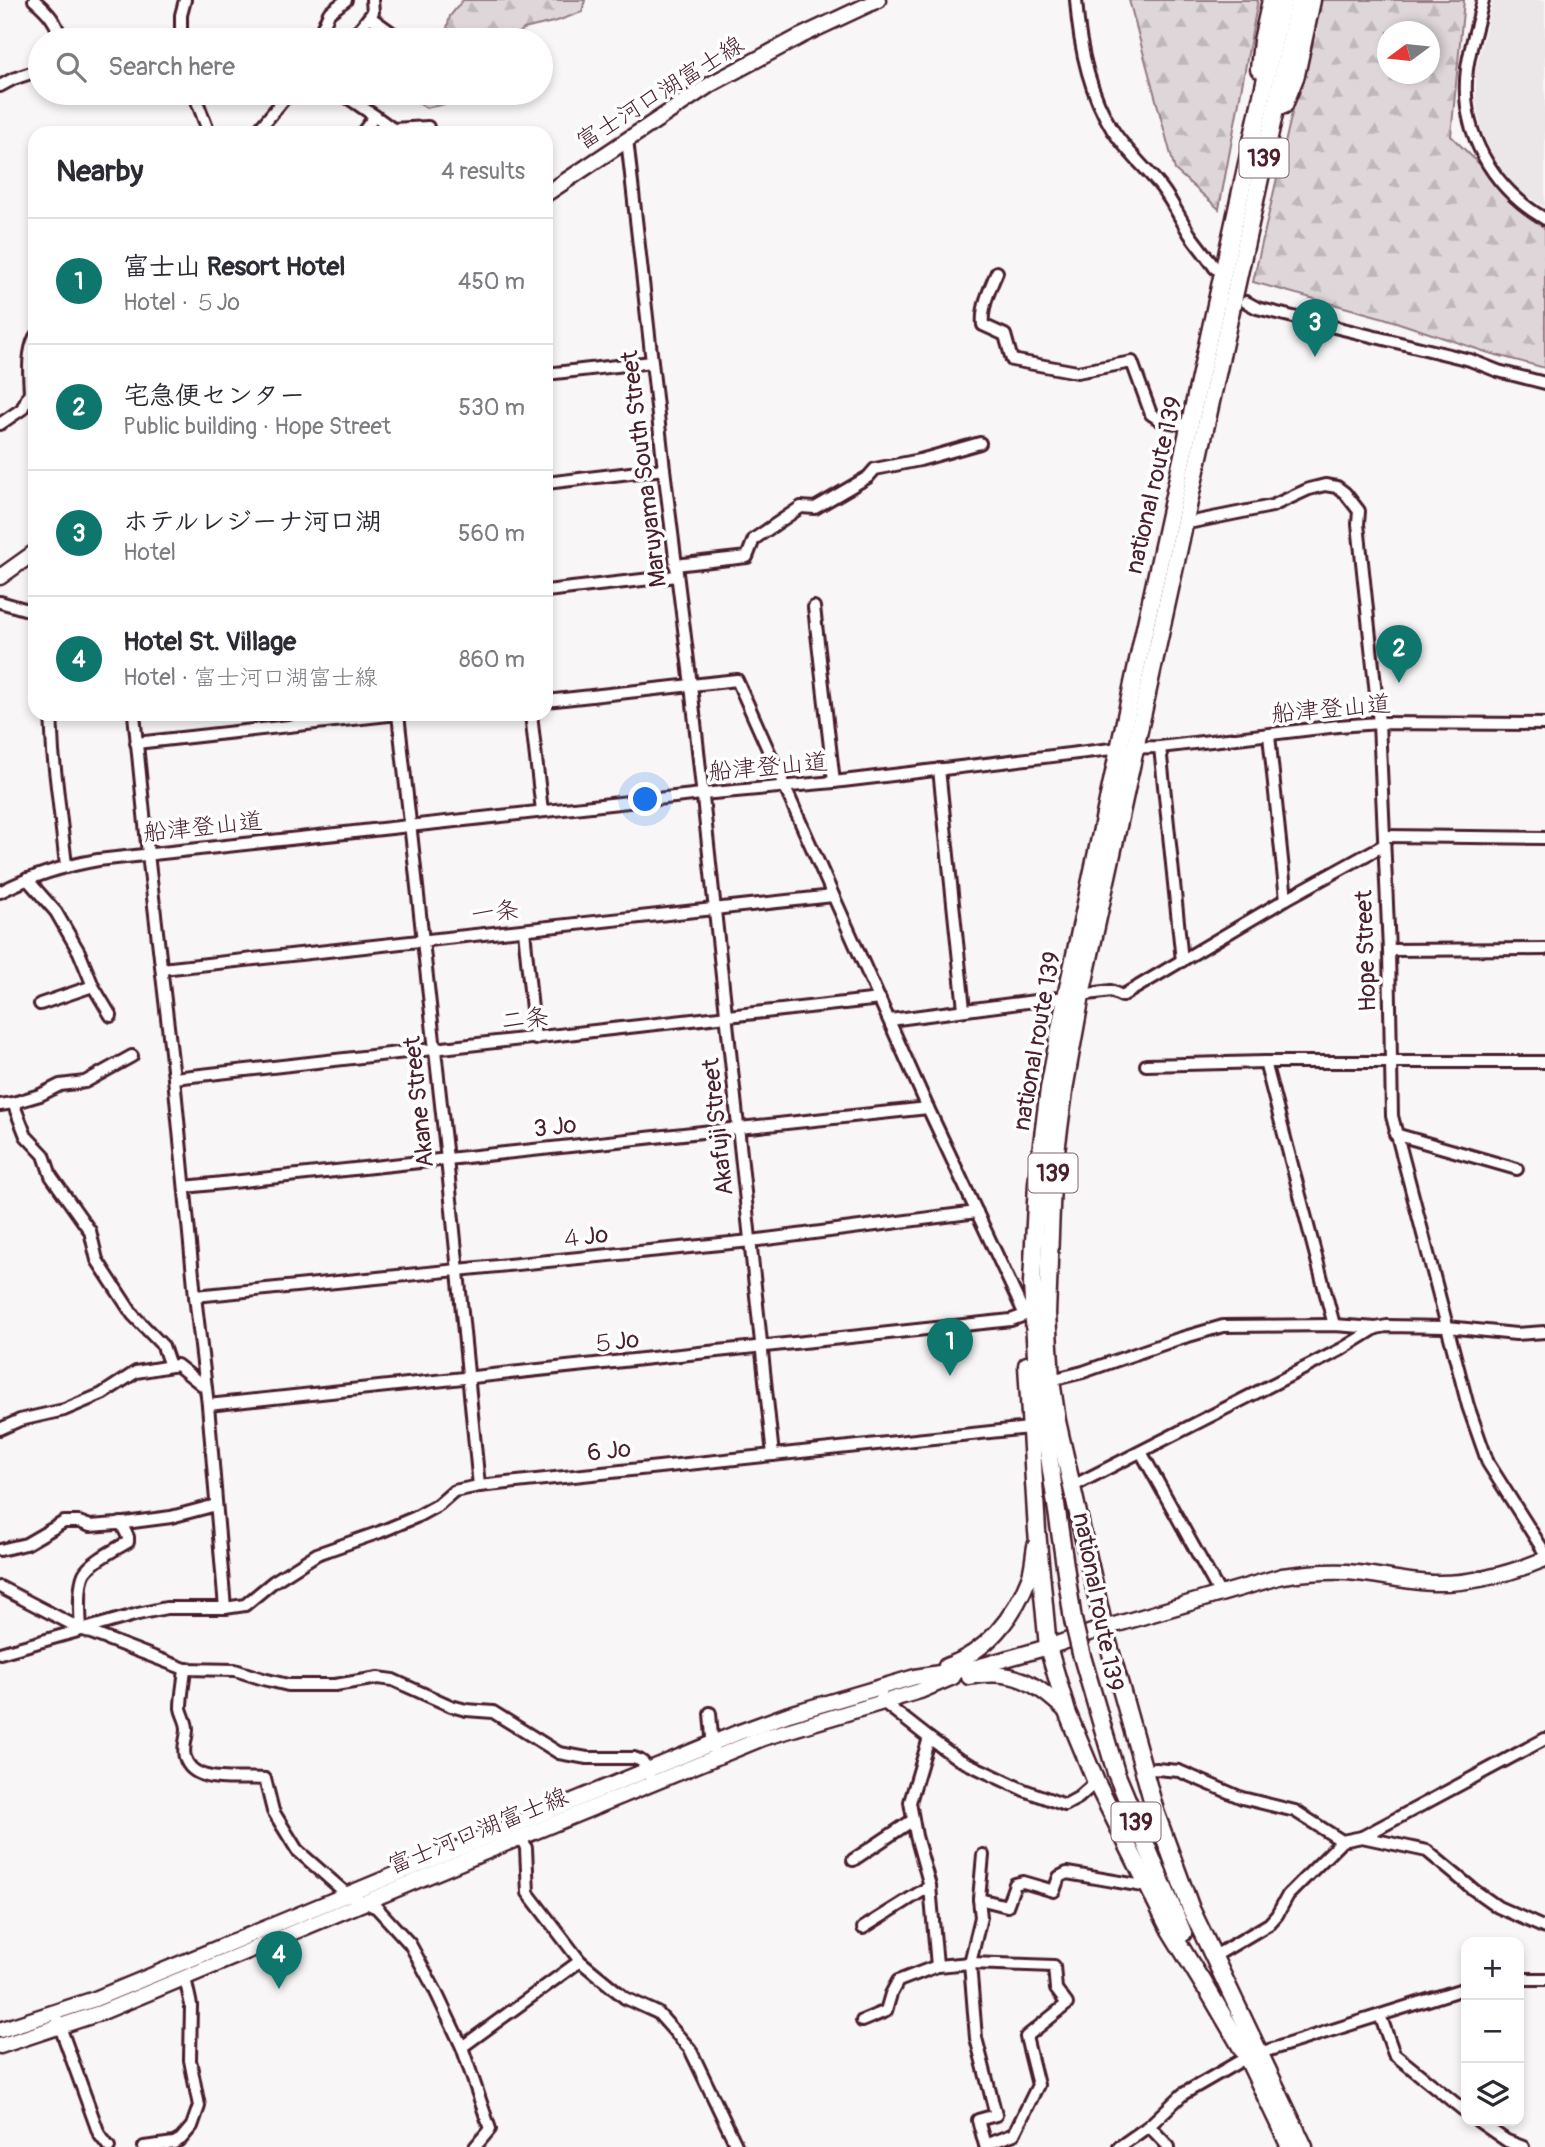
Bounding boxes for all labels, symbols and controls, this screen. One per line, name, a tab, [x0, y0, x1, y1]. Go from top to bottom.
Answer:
north arrow	[1377, 21, 1440, 84]
search box	[28, 28, 553, 105]
street label: 富士河口湖富士線	[571, 30, 749, 156]
icon: search	[52, 48, 90, 86]
text: Search here	[108, 51, 235, 83]
road number: 139	[1240, 139, 1288, 178]
text: Nearby	[56, 153, 143, 190]
text: 4 results	[441, 157, 525, 186]
text: 富士山 Resort Hotel	[123, 251, 345, 283]
text: 1	[75, 267, 84, 296]
text: 450 m	[458, 267, 525, 296]
text: Hotel · ５Jo	[123, 288, 240, 317]
pin: 3	[1292, 299, 1338, 357]
street label: Maruyama South Street	[615, 349, 673, 589]
text: 宅急便センター	[123, 380, 305, 412]
text: 2	[73, 393, 85, 422]
text: 530 m	[459, 393, 525, 422]
street label: national route 139	[1119, 393, 1189, 577]
text: Public building · Hope Street	[123, 412, 391, 441]
text: ホテルレジーナ河口湖	[123, 506, 381, 538]
text: 3	[73, 519, 85, 548]
text: 560 m	[458, 519, 525, 548]
text: Hotel	[123, 538, 176, 567]
pin: 2	[1376, 625, 1422, 683]
text: Hotel St. Village	[123, 626, 296, 658]
text: 4	[72, 645, 86, 674]
text: 860 m	[459, 645, 525, 674]
text: Hotel · 富士河口湖富士線	[123, 663, 377, 692]
street label: 船津登山道	[1270, 689, 1392, 729]
street label: 船津登山道	[707, 747, 829, 787]
your location	[628, 782, 662, 816]
street label: 船津登山道	[142, 806, 264, 848]
street label: Hope Street	[1349, 889, 1383, 1012]
street label: 一条	[469, 895, 521, 929]
street label: national route 139	[1007, 949, 1067, 1133]
street label: 二条	[500, 1002, 550, 1036]
street label: Akane Street	[398, 1035, 440, 1169]
street label: Akafuji Street	[696, 1057, 740, 1197]
street label: 3 Jo	[532, 1110, 578, 1144]
road number: 139	[1028, 1154, 1078, 1192]
street label: ４Jo	[558, 1220, 610, 1254]
pin: 1	[927, 1318, 973, 1376]
street label: ５Jo	[589, 1325, 641, 1359]
street label: 6 Jo	[586, 1434, 632, 1468]
street label: national route 139	[1066, 1510, 1130, 1694]
street label: 富士河口湖富士線	[384, 1782, 572, 1880]
road number: 139	[1112, 1802, 1160, 1842]
pin: 4	[256, 1931, 302, 1989]
map controls	[1461, 1937, 1524, 2126]
button: +	[1461, 1937, 1524, 2000]
button: −	[1461, 2000, 1524, 2063]
button: layers	[1461, 2063, 1524, 2126]

